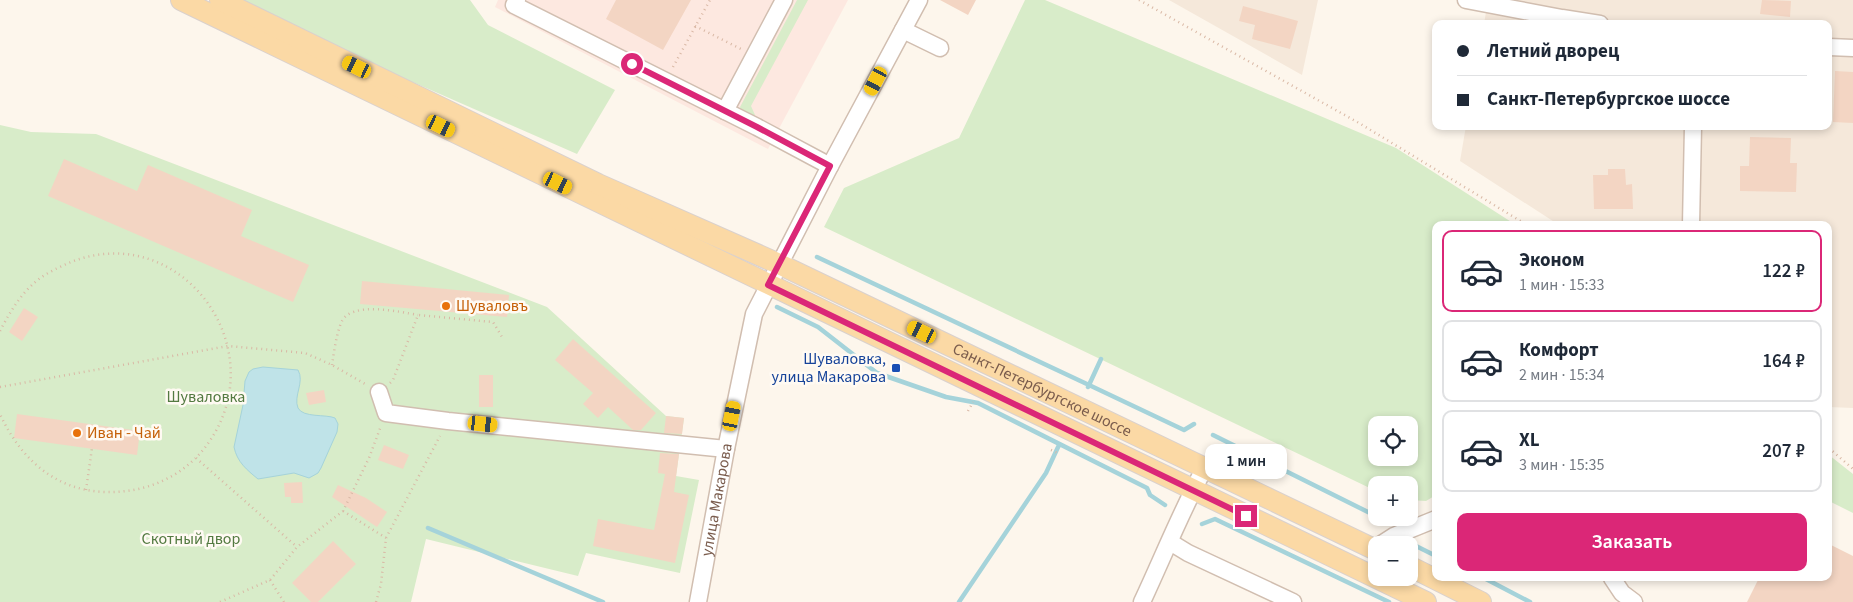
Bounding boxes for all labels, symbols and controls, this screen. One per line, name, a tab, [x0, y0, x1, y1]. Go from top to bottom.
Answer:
text: Летний дворец	[1487, 38, 1619, 65]
route start	[621, 53, 643, 75]
car	[340, 54, 373, 80]
car	[862, 64, 889, 98]
text: Санкт-Петербургское шоссе	[1487, 86, 1730, 113]
car	[424, 113, 457, 139]
car	[541, 170, 574, 196]
text: Эконом	[1519, 247, 1585, 274]
icon: car	[1459, 249, 1504, 294]
text: 122 ₽	[1762, 258, 1805, 285]
text: 1 мин · 15:33	[1519, 274, 1605, 296]
place label: Шуваловъ	[456, 295, 528, 317]
marker: Шуваловъ	[440, 300, 452, 312]
car	[905, 319, 938, 345]
text: Комфорт	[1519, 337, 1599, 364]
street label: Санкт-Петербургское шоссе	[949, 338, 1135, 442]
icon: car	[1459, 339, 1504, 384]
place label: Шуваловка, улица Макарова	[772, 348, 886, 388]
text: 164 ₽	[1762, 348, 1805, 375]
marker: Шуваловка, улица Макарова	[890, 362, 902, 374]
text: 2 мин · 15:34	[1519, 364, 1605, 386]
park label: Шуваловка	[167, 386, 245, 408]
car	[721, 400, 742, 432]
car	[467, 415, 498, 433]
map controls	[1368, 416, 1418, 586]
button: locate	[1368, 416, 1418, 466]
place label: Иван - Чай	[87, 422, 161, 444]
marker: Иван - Чай	[71, 427, 83, 439]
text: XL	[1519, 427, 1540, 454]
icon: car	[1459, 429, 1504, 474]
text: 207 ₽	[1762, 438, 1805, 465]
street label: улица Макарова	[696, 441, 738, 558]
callout: 1 мин	[1205, 444, 1287, 478]
text: 1 мин	[1226, 450, 1266, 472]
text: 3 мин · 15:35	[1519, 454, 1605, 476]
button: +	[1368, 476, 1418, 526]
route end	[1235, 505, 1257, 527]
button: Заказать	[1457, 513, 1807, 571]
park label: Скотный двор	[142, 528, 240, 550]
button: −	[1368, 536, 1418, 586]

